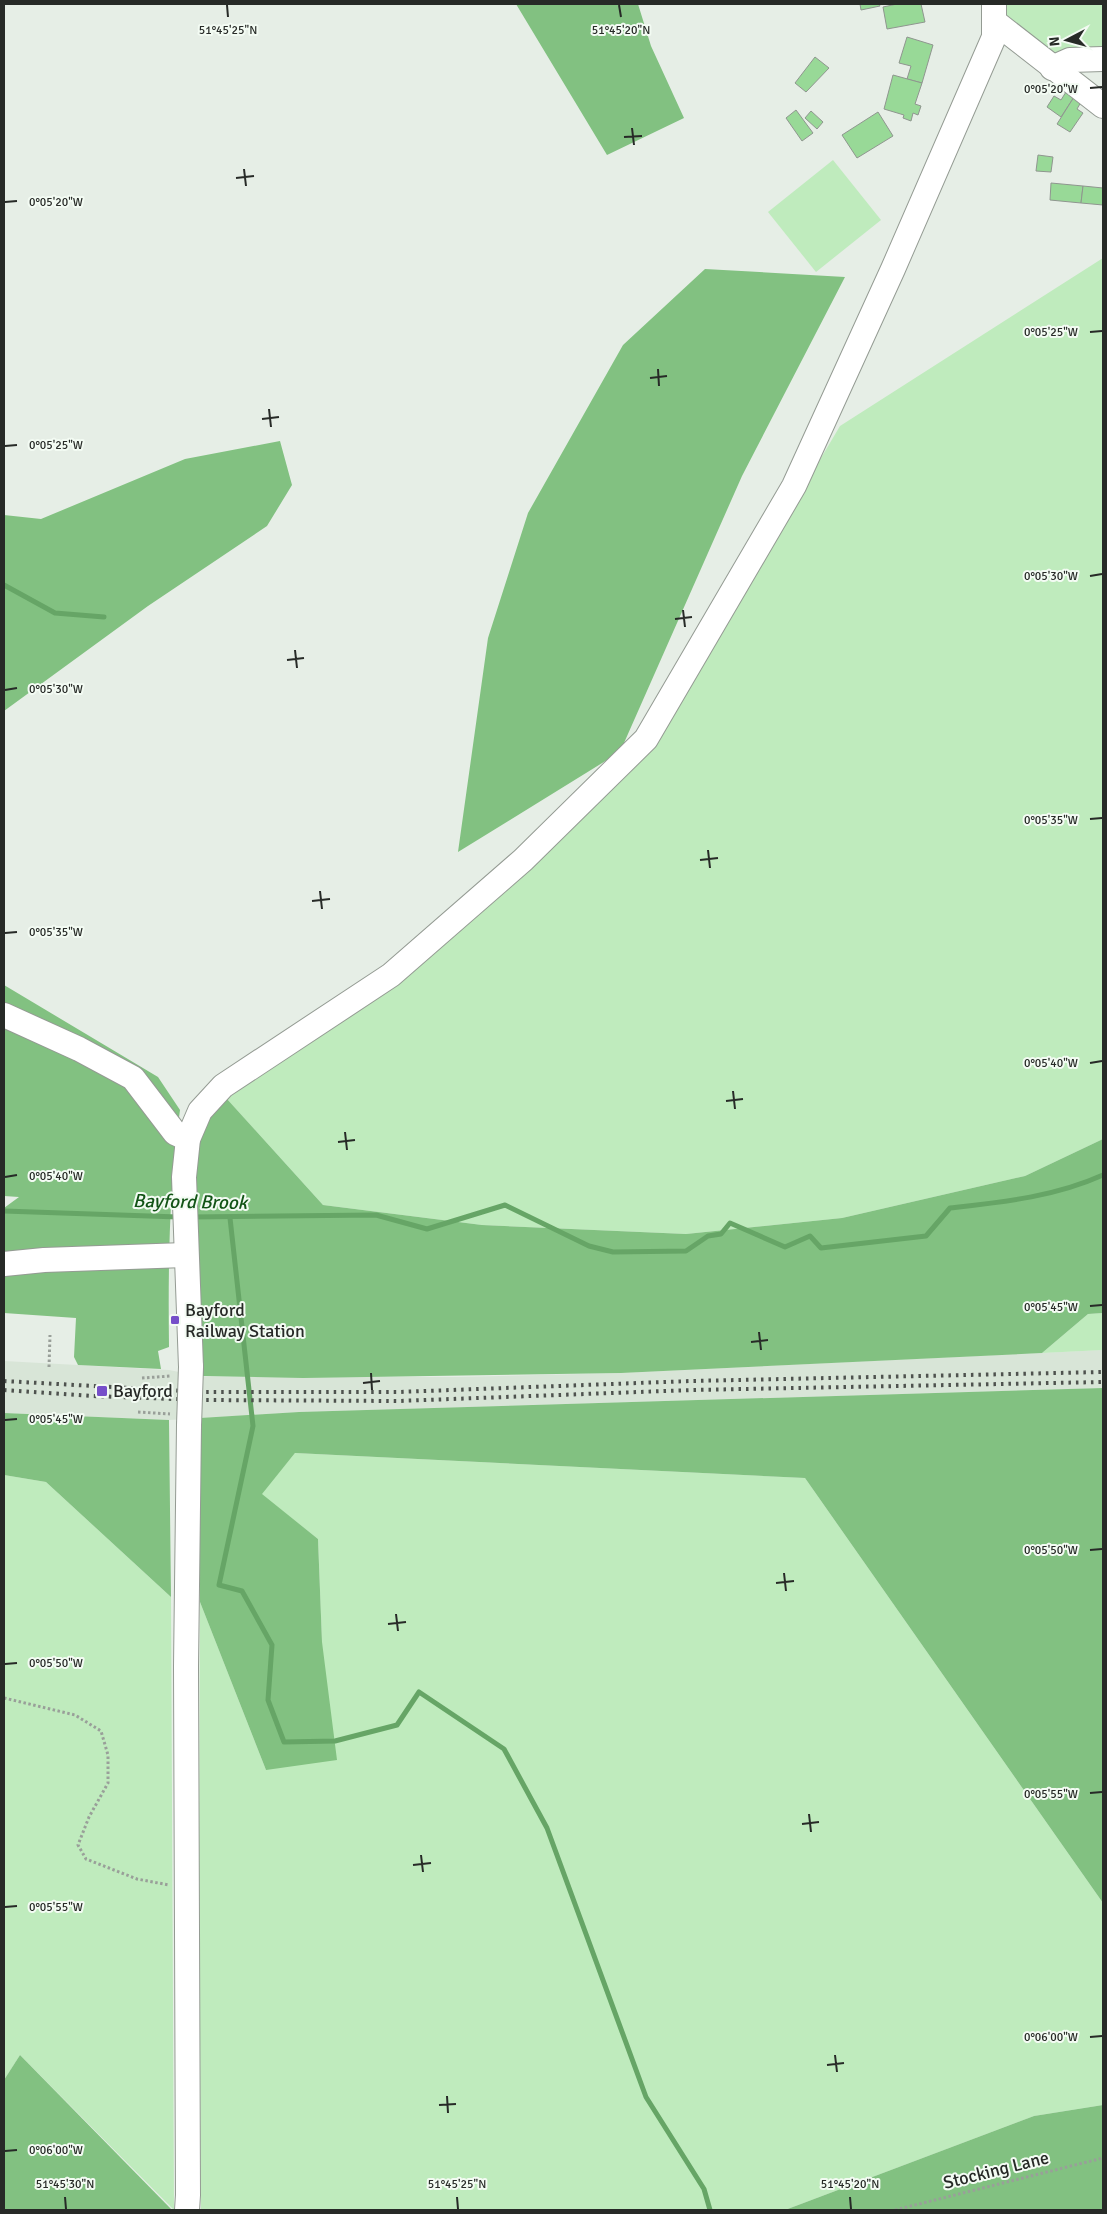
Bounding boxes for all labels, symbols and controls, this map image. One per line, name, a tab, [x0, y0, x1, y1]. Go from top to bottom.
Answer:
north arrow	[1042, 15, 1092, 65]
text: 51°45'25"N	[199, 23, 257, 38]
text: 51°45'20"N	[592, 23, 650, 38]
text: N	[1046, 36, 1064, 47]
text: 0°05'20"W	[1024, 82, 1078, 97]
text: 0°05'20"W	[29, 195, 83, 210]
text: 0°05'25"W	[1024, 325, 1078, 340]
text: 0°05'25"W	[29, 438, 83, 453]
text: 0°05'30"W	[1024, 569, 1078, 584]
text: 0°05'30"W	[29, 682, 83, 697]
text: 0°05'35"W	[1024, 813, 1078, 828]
text: 0°05'35"W	[29, 925, 83, 940]
text: 0°05'40"W	[1024, 1056, 1078, 1071]
text: 0°05'40"W	[29, 1169, 83, 1184]
water label: Bayford Brook	[133, 1189, 249, 1215]
place label: Bayford Railway Station	[185, 1299, 305, 1342]
text: 0°05'45"W	[1024, 1300, 1078, 1315]
marker: Bayford Railway Station	[169, 1314, 181, 1326]
place label: Bayford	[113, 1380, 173, 1402]
marker: Bayford	[95, 1384, 109, 1398]
text: 0°05'45"W	[29, 1412, 83, 1427]
text: 0°05'50"W	[1024, 1543, 1078, 1558]
text: 0°05'50"W	[29, 1656, 83, 1671]
text: 0°05'55"W	[1024, 1787, 1078, 1802]
text: 0°05'55"W	[29, 1900, 83, 1915]
text: 0°06'00"W	[1024, 2030, 1078, 2045]
text: 0°06'00"W	[29, 2143, 83, 2158]
street label: Stocking Lane	[941, 2146, 1051, 2194]
text: 51°45'30"N	[36, 2177, 94, 2192]
text: 51°45'25"N	[428, 2177, 486, 2192]
text: 51°45'20"N	[821, 2177, 879, 2192]

